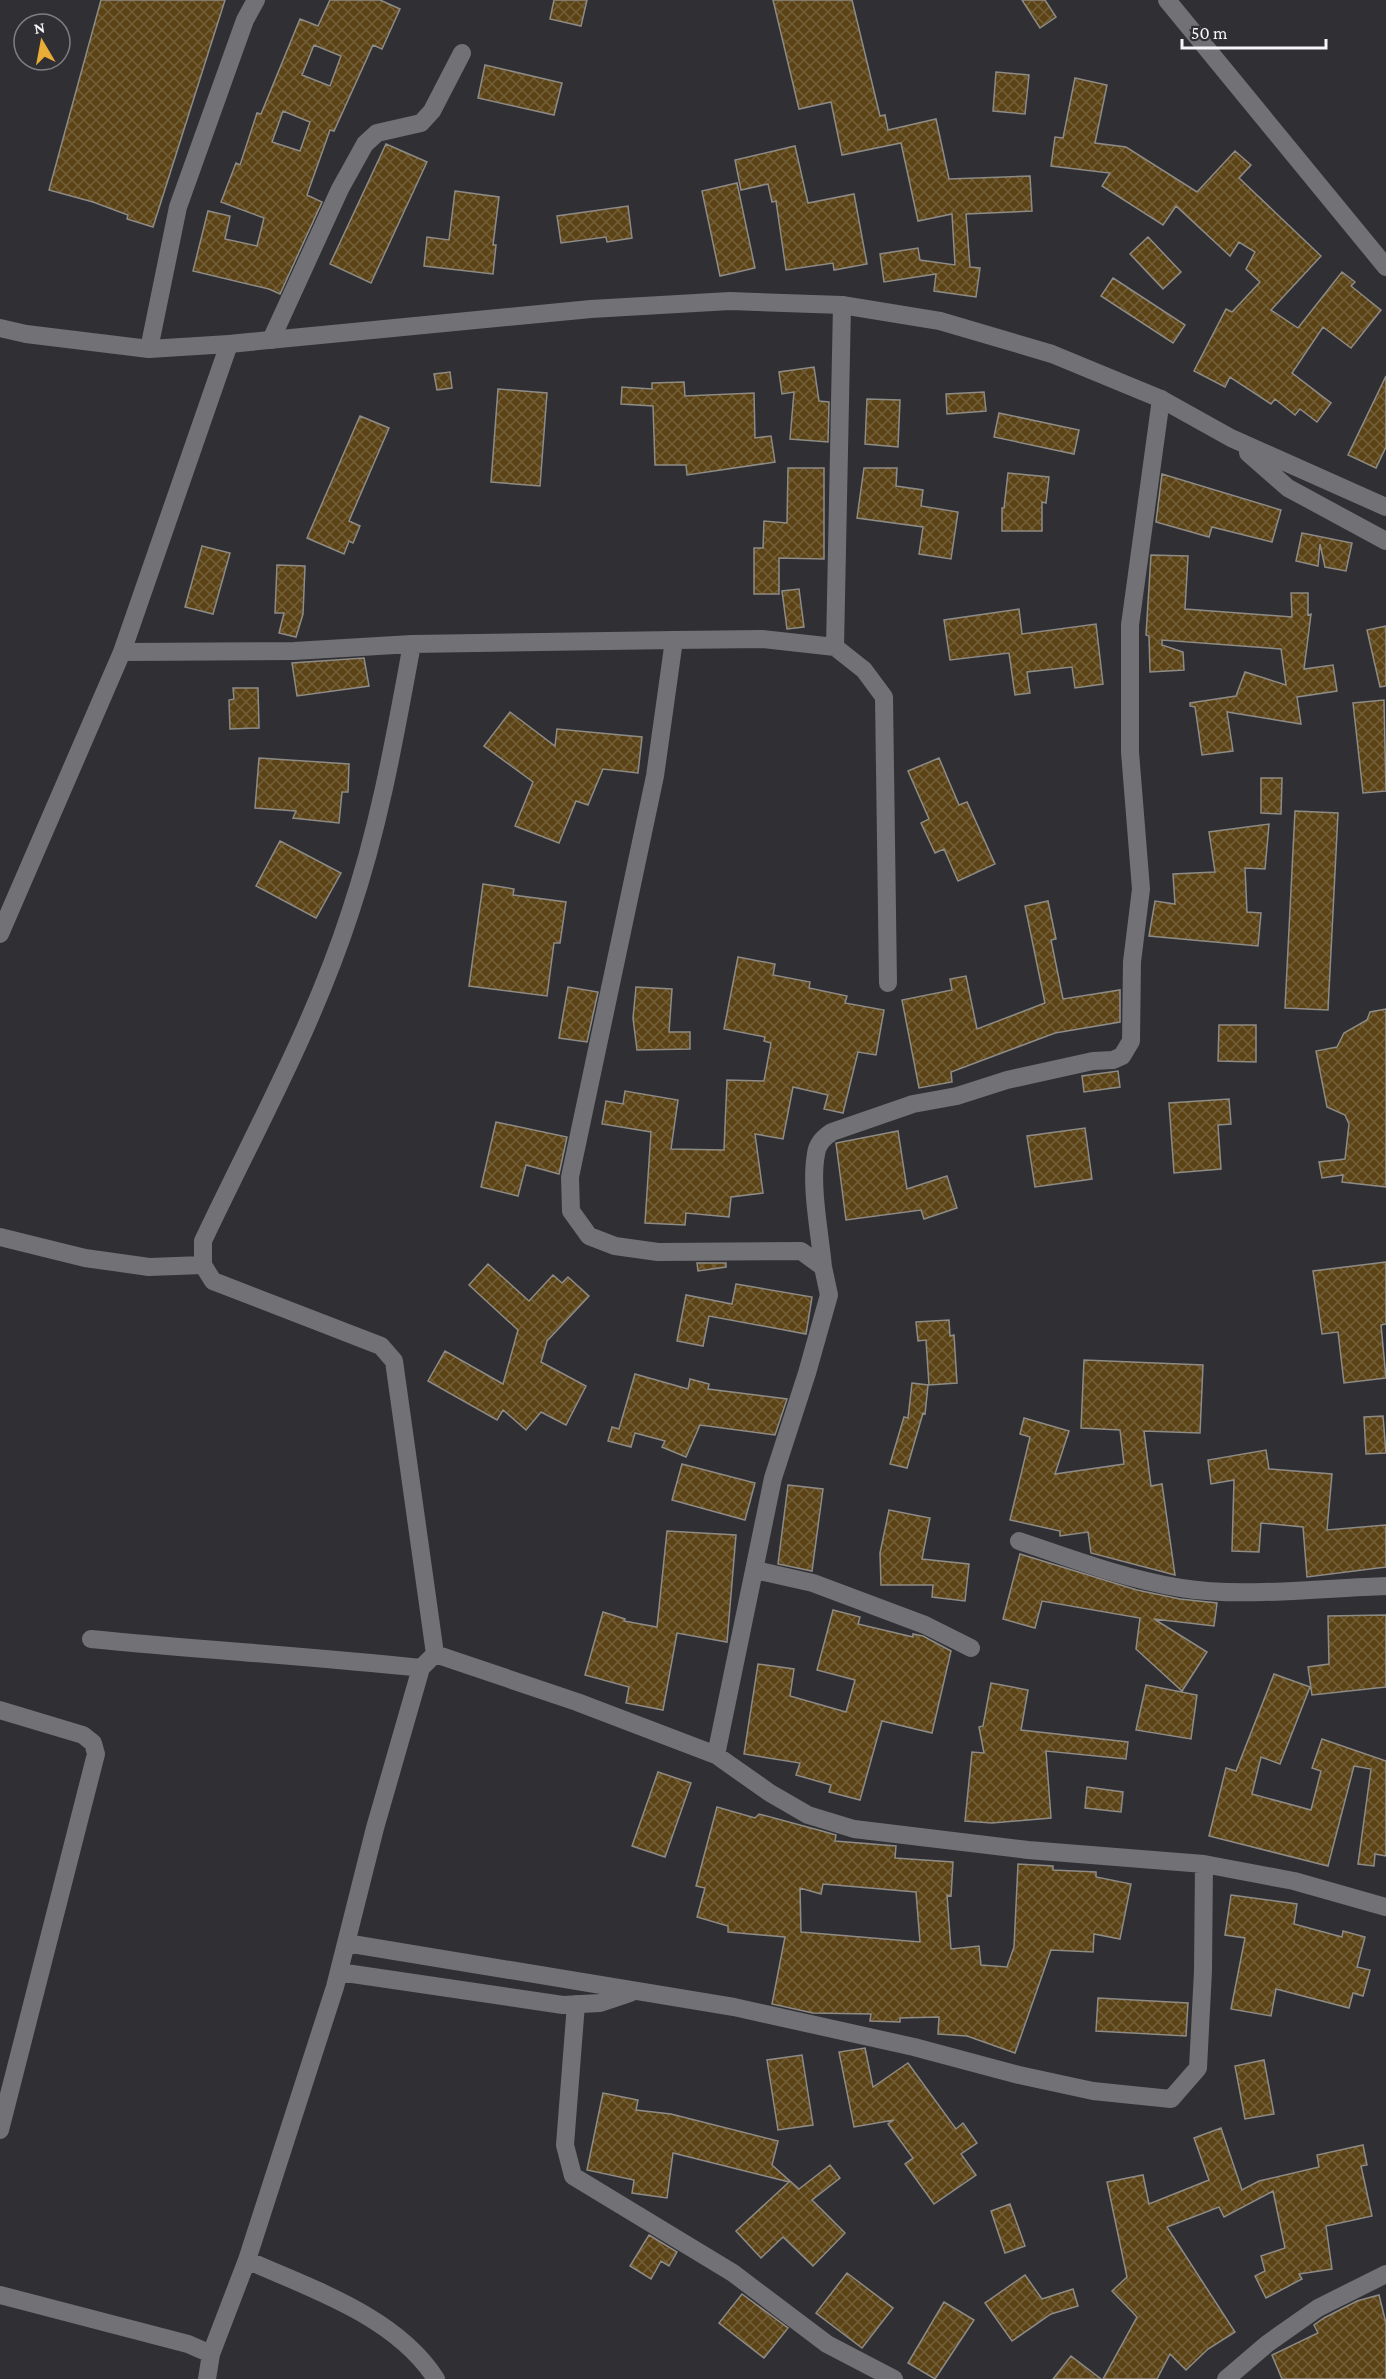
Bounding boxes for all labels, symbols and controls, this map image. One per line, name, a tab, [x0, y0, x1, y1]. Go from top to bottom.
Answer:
north arrow	[12, 12, 72, 72]
scale bar	[1182, 12, 1326, 50]
text: N	[33, 18, 46, 37]
text: 50 m	[1191, 23, 1228, 43]

